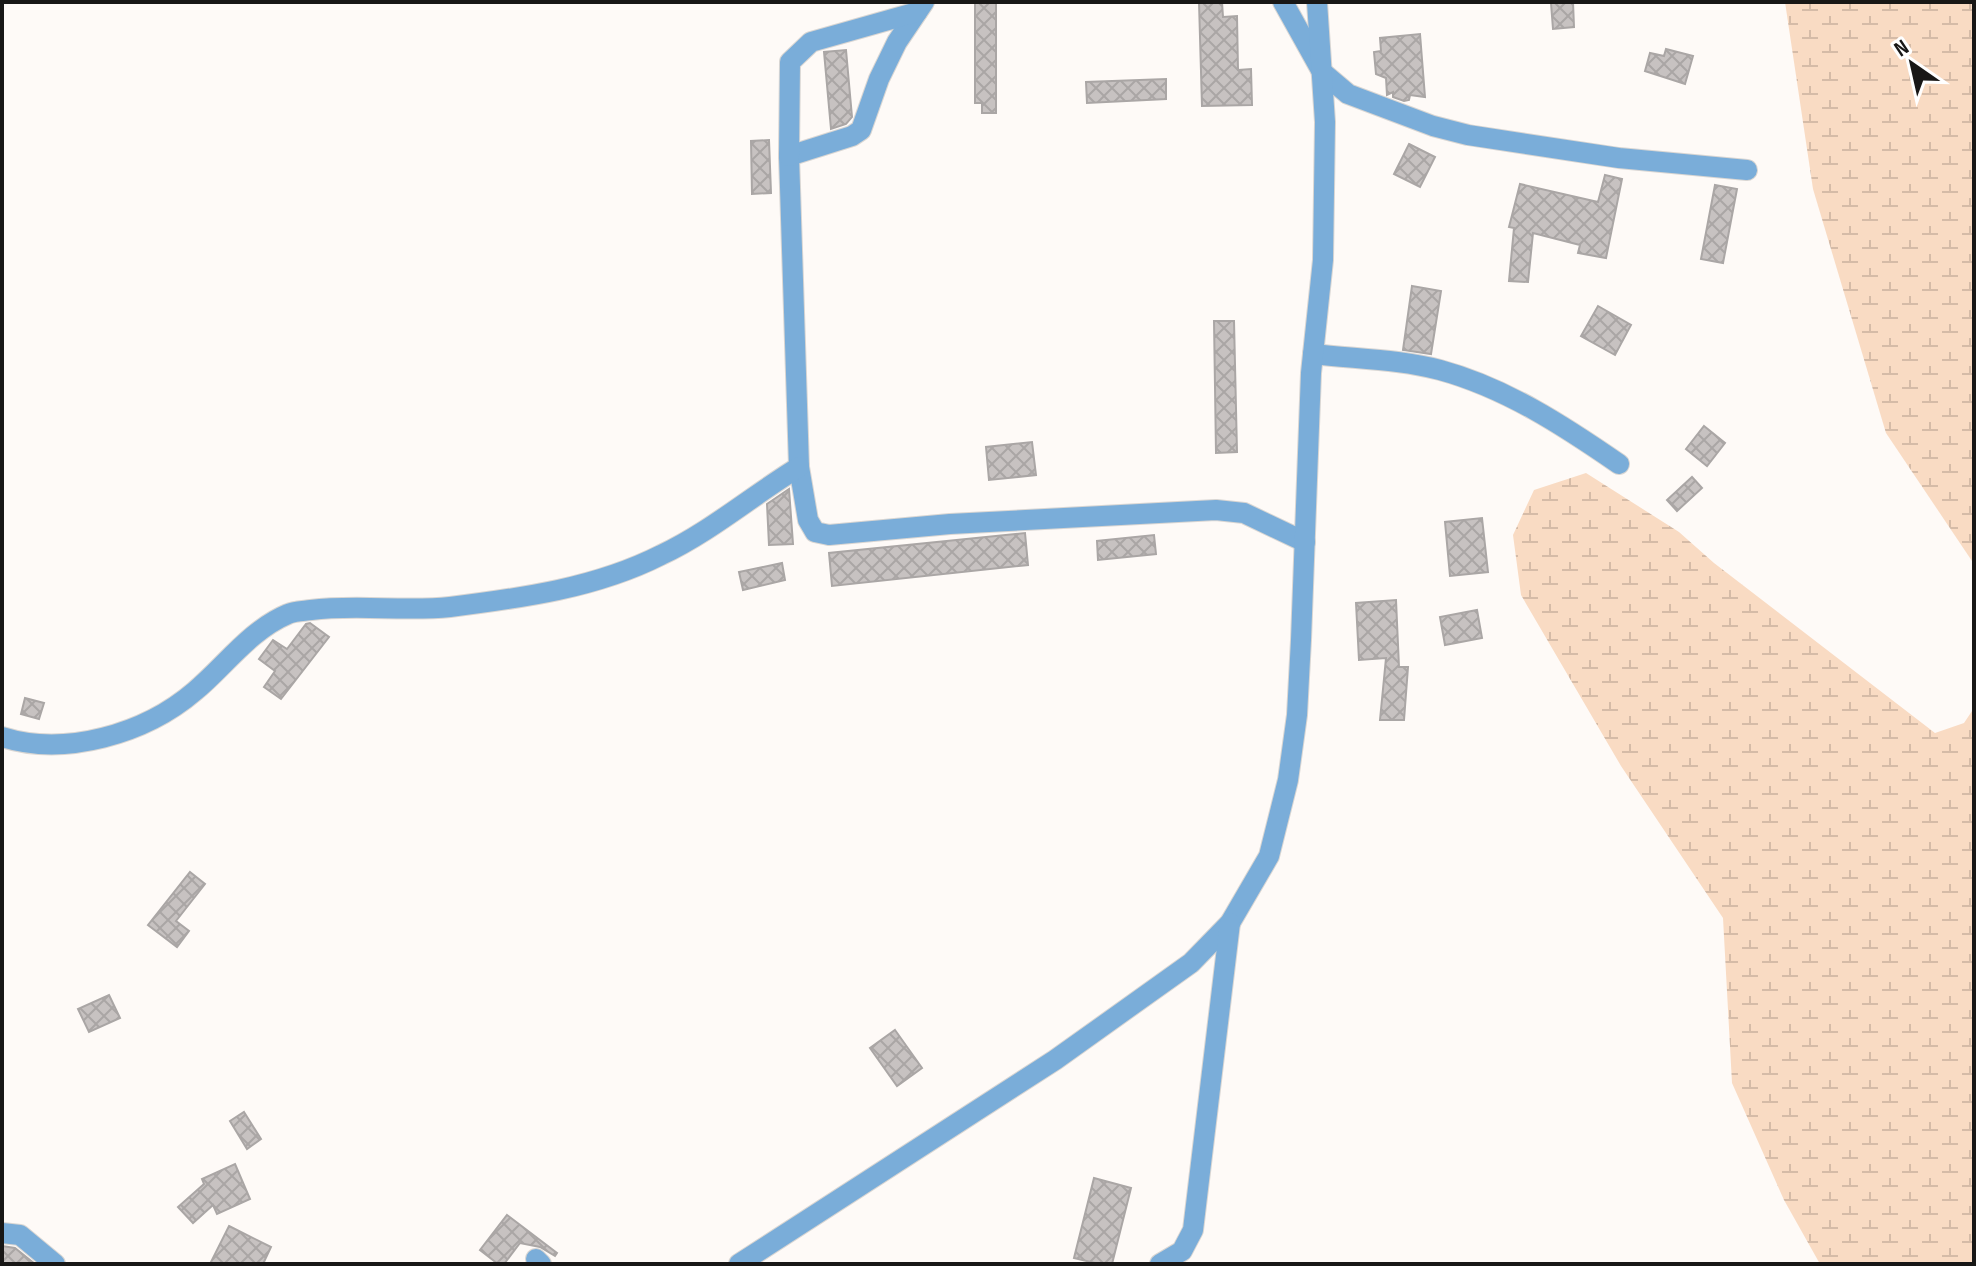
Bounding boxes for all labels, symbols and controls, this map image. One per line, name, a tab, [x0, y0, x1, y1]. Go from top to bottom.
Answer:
north arrow	[1872, 24, 1952, 104]
text: N	[1889, 34, 1914, 63]

